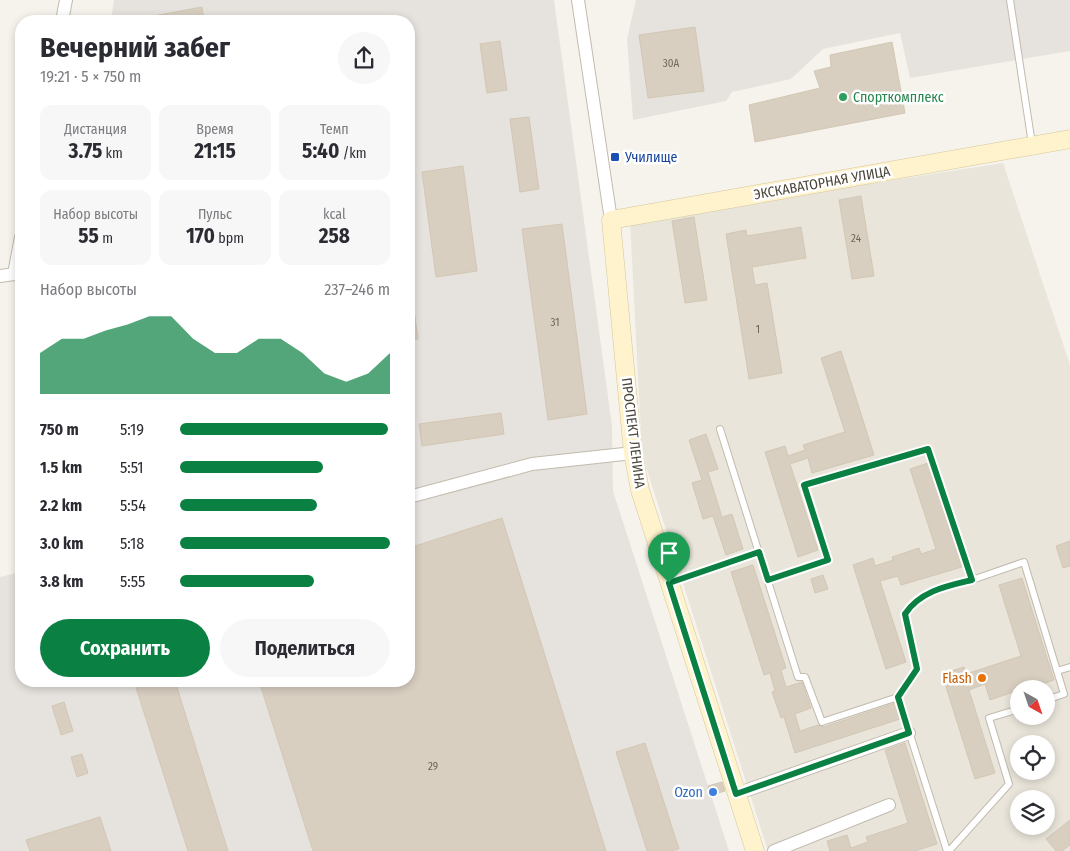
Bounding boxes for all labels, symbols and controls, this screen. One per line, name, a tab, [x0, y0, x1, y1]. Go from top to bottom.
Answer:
text: Вечерний забег	[40, 31, 230, 64]
button: share	[338, 32, 390, 84]
house number: 30А	[663, 57, 679, 70]
text: 19:21 · 5 × 750 m	[40, 67, 141, 86]
place label: Спорткомплекс	[853, 89, 944, 106]
marker: Спорткомплекс	[837, 91, 849, 103]
text: Дистанция	[64, 121, 127, 138]
text: Время	[196, 121, 234, 138]
text: Темп	[320, 121, 349, 138]
text: 3.75	[68, 138, 102, 164]
text: 21:15	[194, 138, 236, 164]
text: 5:40	[302, 138, 339, 164]
text: km	[102, 145, 123, 162]
text: /km	[339, 145, 367, 162]
place label: Училище	[624, 149, 678, 166]
marker: Училище	[609, 151, 621, 163]
street label: ЭКСКАВАТОРНАЯ УЛИЦА	[752, 163, 892, 203]
text: Набор высоты	[53, 206, 138, 223]
text: Пульс	[198, 206, 232, 223]
text: kcal	[323, 206, 346, 223]
text: 55	[78, 223, 99, 249]
text: 170	[186, 223, 215, 249]
text: 258	[319, 223, 350, 249]
text: m	[99, 230, 113, 247]
text: bpm	[215, 230, 244, 247]
house number: 24	[851, 232, 862, 245]
text: Набор высоты	[40, 280, 137, 299]
text: 237–246 m	[324, 280, 390, 299]
house number: 31	[551, 316, 560, 329]
house number: 1	[756, 323, 760, 336]
street label: ПРОСПЕКТ ЛЕНИНА	[618, 377, 648, 490]
text: 750 m	[40, 420, 79, 439]
text: 5:19	[120, 420, 144, 439]
text: 1.5 km	[40, 458, 82, 477]
text: 5:51	[120, 458, 144, 477]
text: 2.2 km	[40, 496, 82, 515]
text: 5:54	[120, 496, 146, 515]
pin	[648, 532, 690, 583]
text: 3.0 km	[40, 534, 83, 553]
text: 5:18	[120, 534, 144, 553]
icon: arrive	[655, 539, 683, 567]
text: 3.8 km	[40, 572, 83, 591]
text: 5:55	[120, 572, 145, 591]
button: Сохранить	[40, 619, 210, 677]
button: Поделиться	[220, 619, 390, 677]
place label: Flash	[942, 670, 972, 687]
marker: Flash	[976, 672, 988, 684]
north arrow	[1010, 680, 1055, 725]
map controls	[1010, 680, 1055, 835]
button: locate	[1010, 735, 1055, 780]
house number: 29	[428, 760, 438, 773]
place label: Ozon	[674, 784, 703, 801]
marker: Ozon	[707, 786, 719, 798]
button: layers	[1010, 790, 1055, 835]

